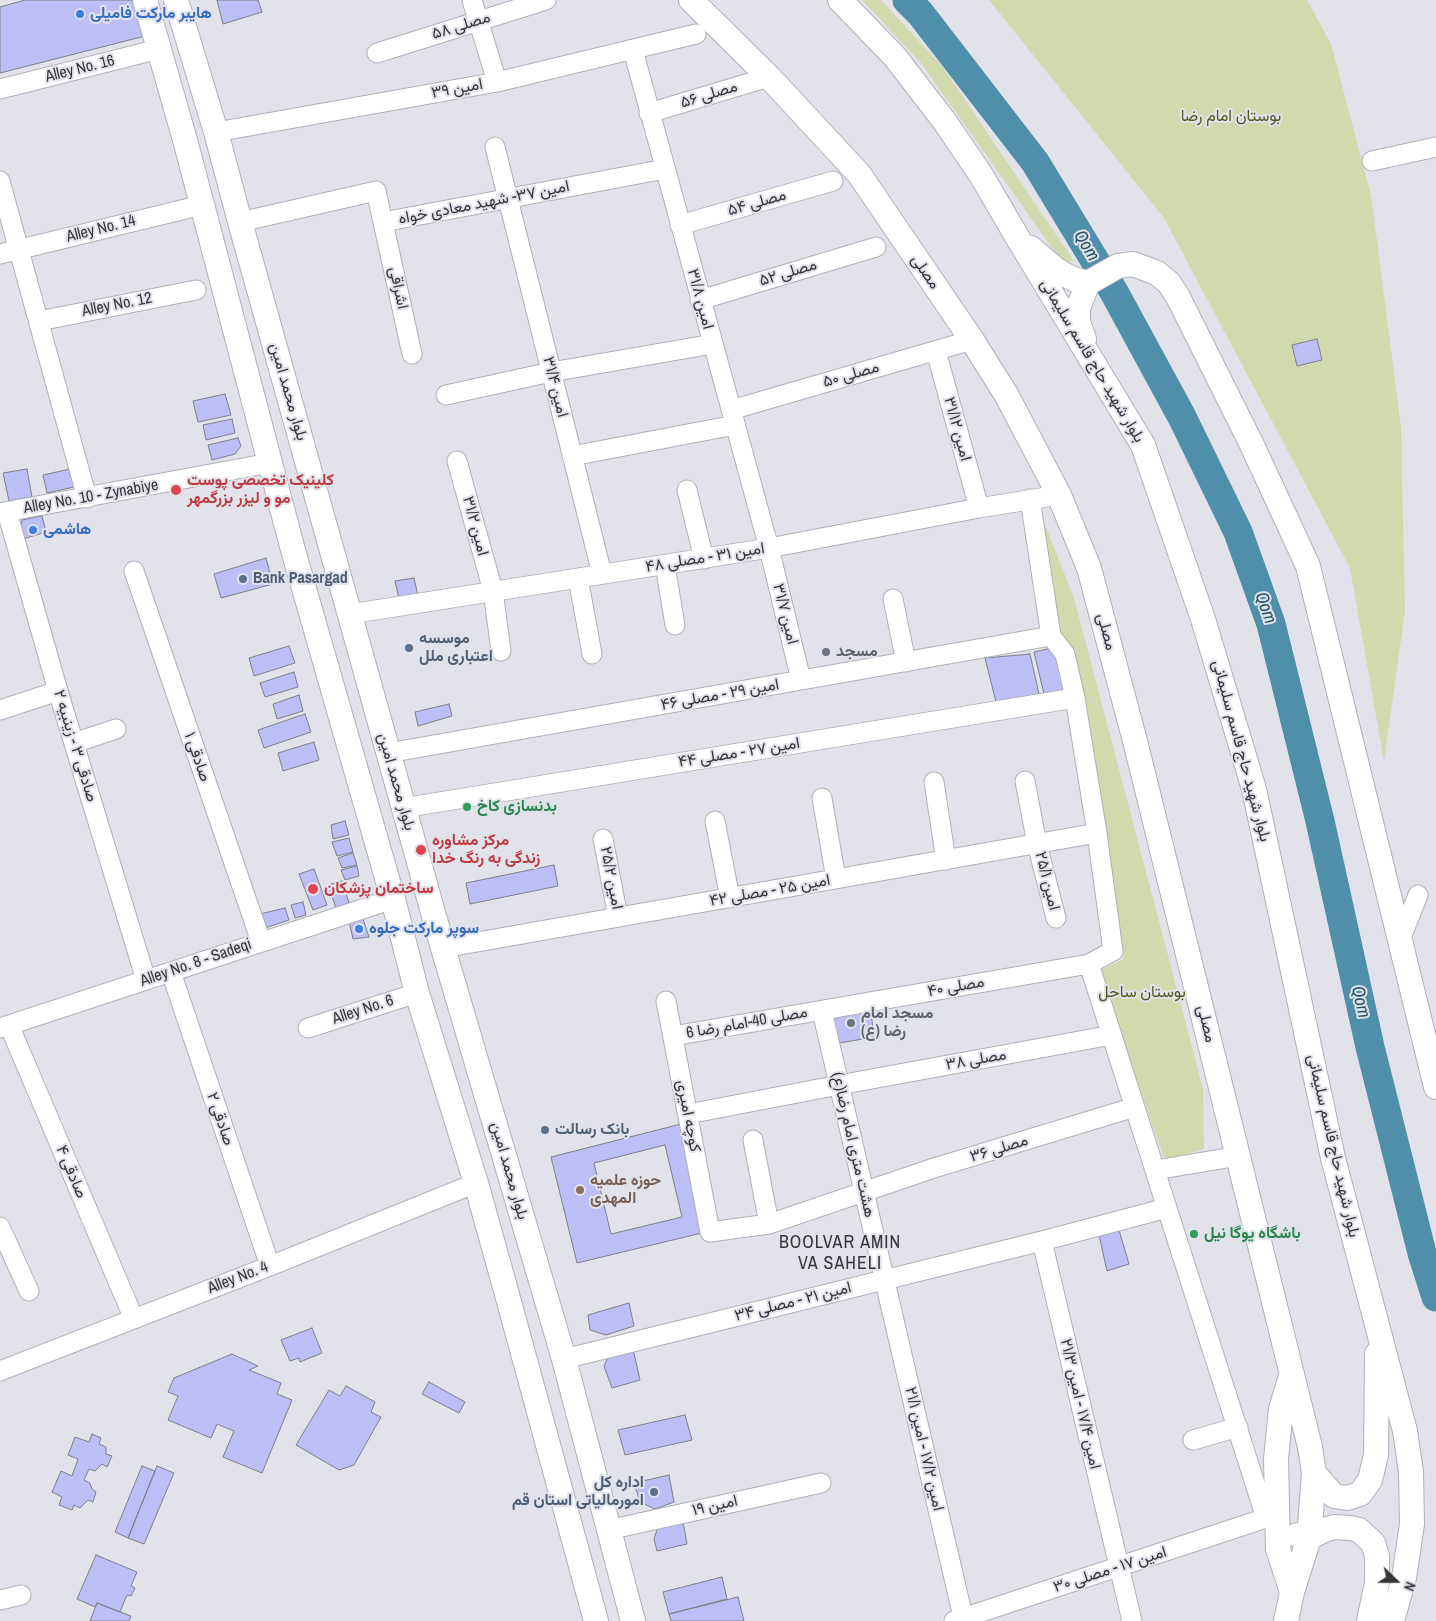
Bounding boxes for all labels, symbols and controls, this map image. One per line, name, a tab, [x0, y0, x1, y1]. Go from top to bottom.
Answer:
place label: هایبر مارکت فامیلی	[90, 4, 212, 24]
marker: هایبر مارکت فامیلی	[74, 8, 86, 20]
street label: مصلی ۵۸	[429, 8, 493, 44]
street label: Alley No. 16	[43, 51, 117, 87]
street label: امین ۳۹	[430, 75, 484, 103]
street label: مصلی ۵۶	[678, 77, 740, 113]
park label: بوستان امام رضا	[1181, 107, 1281, 127]
street label: امین ۳۷- شهید معادی خواه	[397, 177, 571, 229]
street label: مصلی ۵۴	[726, 186, 788, 220]
street label: Alley No. 14	[64, 211, 138, 247]
water label: Qom	[1069, 227, 1103, 265]
street label: مصلی	[906, 251, 944, 293]
street label: مصلی ۵۲	[757, 255, 819, 291]
street label: اشراقی	[384, 265, 412, 311]
street label: امین ۳۱/۸	[683, 267, 717, 331]
street label: بلوار شهید حاج قاسم سلیمانی	[1036, 276, 1148, 446]
street label: Alley No. 12	[80, 289, 154, 321]
street label: بلوار محمد امین	[265, 341, 311, 443]
street label: امین ۳۱/۴	[538, 355, 572, 419]
street label: مصلی ۵۰	[821, 358, 881, 392]
street label: امین ۳۱/۱۲	[939, 395, 975, 463]
place label: کلینیک تخصصی پوست مو و لیزر بزرگمهر	[187, 471, 334, 509]
street label: Alley No. 10 - Zynabiye	[22, 476, 160, 518]
marker: کلینیک تخصصی پوست مو و لیزر بزرگمهر	[169, 483, 183, 497]
street label: امین ۳۱/۲	[458, 494, 492, 558]
place label: هاشمی	[43, 520, 91, 540]
marker: هاشمی	[27, 524, 39, 536]
street label: امین ۳۱ - مصلی ۴۸	[644, 539, 766, 577]
place label: Bank Pasargad	[253, 569, 348, 589]
marker: Bank Pasargad	[237, 573, 249, 585]
street label: امین ۳۱/۷	[768, 582, 802, 646]
water label: Qom	[1250, 589, 1280, 627]
street label: مصلی	[1092, 611, 1120, 653]
place label: موسسه اعتباری ملل	[419, 629, 493, 667]
marker: موسسه اعتباری ملل	[403, 642, 415, 654]
place label: مسجد	[836, 642, 878, 662]
marker: مسجد	[820, 646, 832, 658]
street label: بلوار شهید حاج قاسم سلیمانی	[1207, 658, 1275, 844]
street label: امین ۲۹ - مصلی ۴۶	[659, 675, 781, 715]
street label: صادقی ۳ - زینبیه ۲	[49, 688, 101, 804]
street label: صادقی ۱	[180, 730, 214, 784]
street label: بلوار محمد امین	[373, 731, 419, 833]
street label: امین ۲۷ - مصلی ۴۴	[677, 734, 801, 772]
place label: بدنسازی کاخ	[477, 797, 557, 817]
marker: بدنسازی کاخ	[461, 801, 473, 813]
place label: مرکز مشاوره زندگی به رنگ خدا	[432, 831, 540, 869]
marker: مرکز مشاوره زندگی به رنگ خدا	[414, 843, 428, 857]
street label: امین ۲۵/۲	[596, 845, 626, 911]
street label: امین ۲۵/۱	[1030, 850, 1064, 912]
street label: امین ۲۵ - مصلی ۴۲	[708, 871, 832, 911]
place label: ساختمان پزشکان	[324, 879, 433, 899]
marker: ساختمان پزشکان	[306, 882, 320, 896]
place label: سوپر مارکت جلوه	[369, 919, 479, 939]
marker: سوپر مارکت جلوه	[353, 923, 365, 935]
street label: Alley No. 8 - Sadeqi	[138, 935, 254, 991]
street label: مصلی ۴۰	[926, 973, 986, 1001]
park label: بوستان ساحل	[1098, 983, 1186, 1003]
water label: Qom	[1346, 984, 1374, 1020]
street label: Alley No. 6	[330, 991, 396, 1029]
street label: مصلی 40-امام رضا 6	[685, 1003, 809, 1043]
street label: مصلی	[1192, 1003, 1220, 1045]
place label: مسجد امام رضا (ع)	[861, 1004, 933, 1042]
marker: مسجد امام رضا (ع)	[845, 1017, 857, 1029]
street label: مصلی ۳۸	[944, 1045, 1008, 1075]
street label: بلوار شهید حاج قاسم سلیمانی	[1303, 1053, 1363, 1239]
street label: هشت متری امام رضا(ع)	[827, 1070, 879, 1220]
street label: کوچه امیری	[672, 1078, 704, 1154]
street label: صادقی ۲	[202, 1090, 238, 1148]
street label: بلوار محمد امین	[486, 1120, 532, 1222]
place label: بانک رسالت	[555, 1120, 629, 1140]
marker: بانک رسالت	[539, 1124, 551, 1136]
street label: مصلی ۳۶	[968, 1131, 1030, 1167]
street label: صادقی ۴	[51, 1143, 91, 1201]
place label: حوزه علمیه المهدی	[590, 1171, 661, 1209]
marker: حوزه علمیه المهدی	[574, 1184, 586, 1196]
place label: باشگاه یوگا نیل	[1204, 1224, 1301, 1244]
marker: باشگاه یوگا نیل	[1188, 1228, 1200, 1240]
district label: BOOLVAR AMIN VA SAHELI	[777, 1232, 903, 1274]
street label: Alley No. 4	[205, 1258, 271, 1298]
street label: امین ۲۱ - مصلی ۳۴	[733, 1278, 853, 1326]
street label: امین ۱۷/۴ - امین ۲۱/۳	[1056, 1337, 1104, 1471]
street label: امین ۱۷/۲ - امین ۲۱/۱	[900, 1385, 948, 1513]
place label: اداره کل امورمالیاتی استان قم	[512, 1473, 644, 1511]
marker: اداره کل امورمالیاتی استان قم	[648, 1486, 660, 1498]
street label: امین ۱۹	[690, 1491, 740, 1521]
street label: امین ۱۷ - مصلی ۳۰	[1051, 1543, 1169, 1597]
north arrow	[1371, 1556, 1421, 1606]
text: N	[1400, 1579, 1420, 1594]

